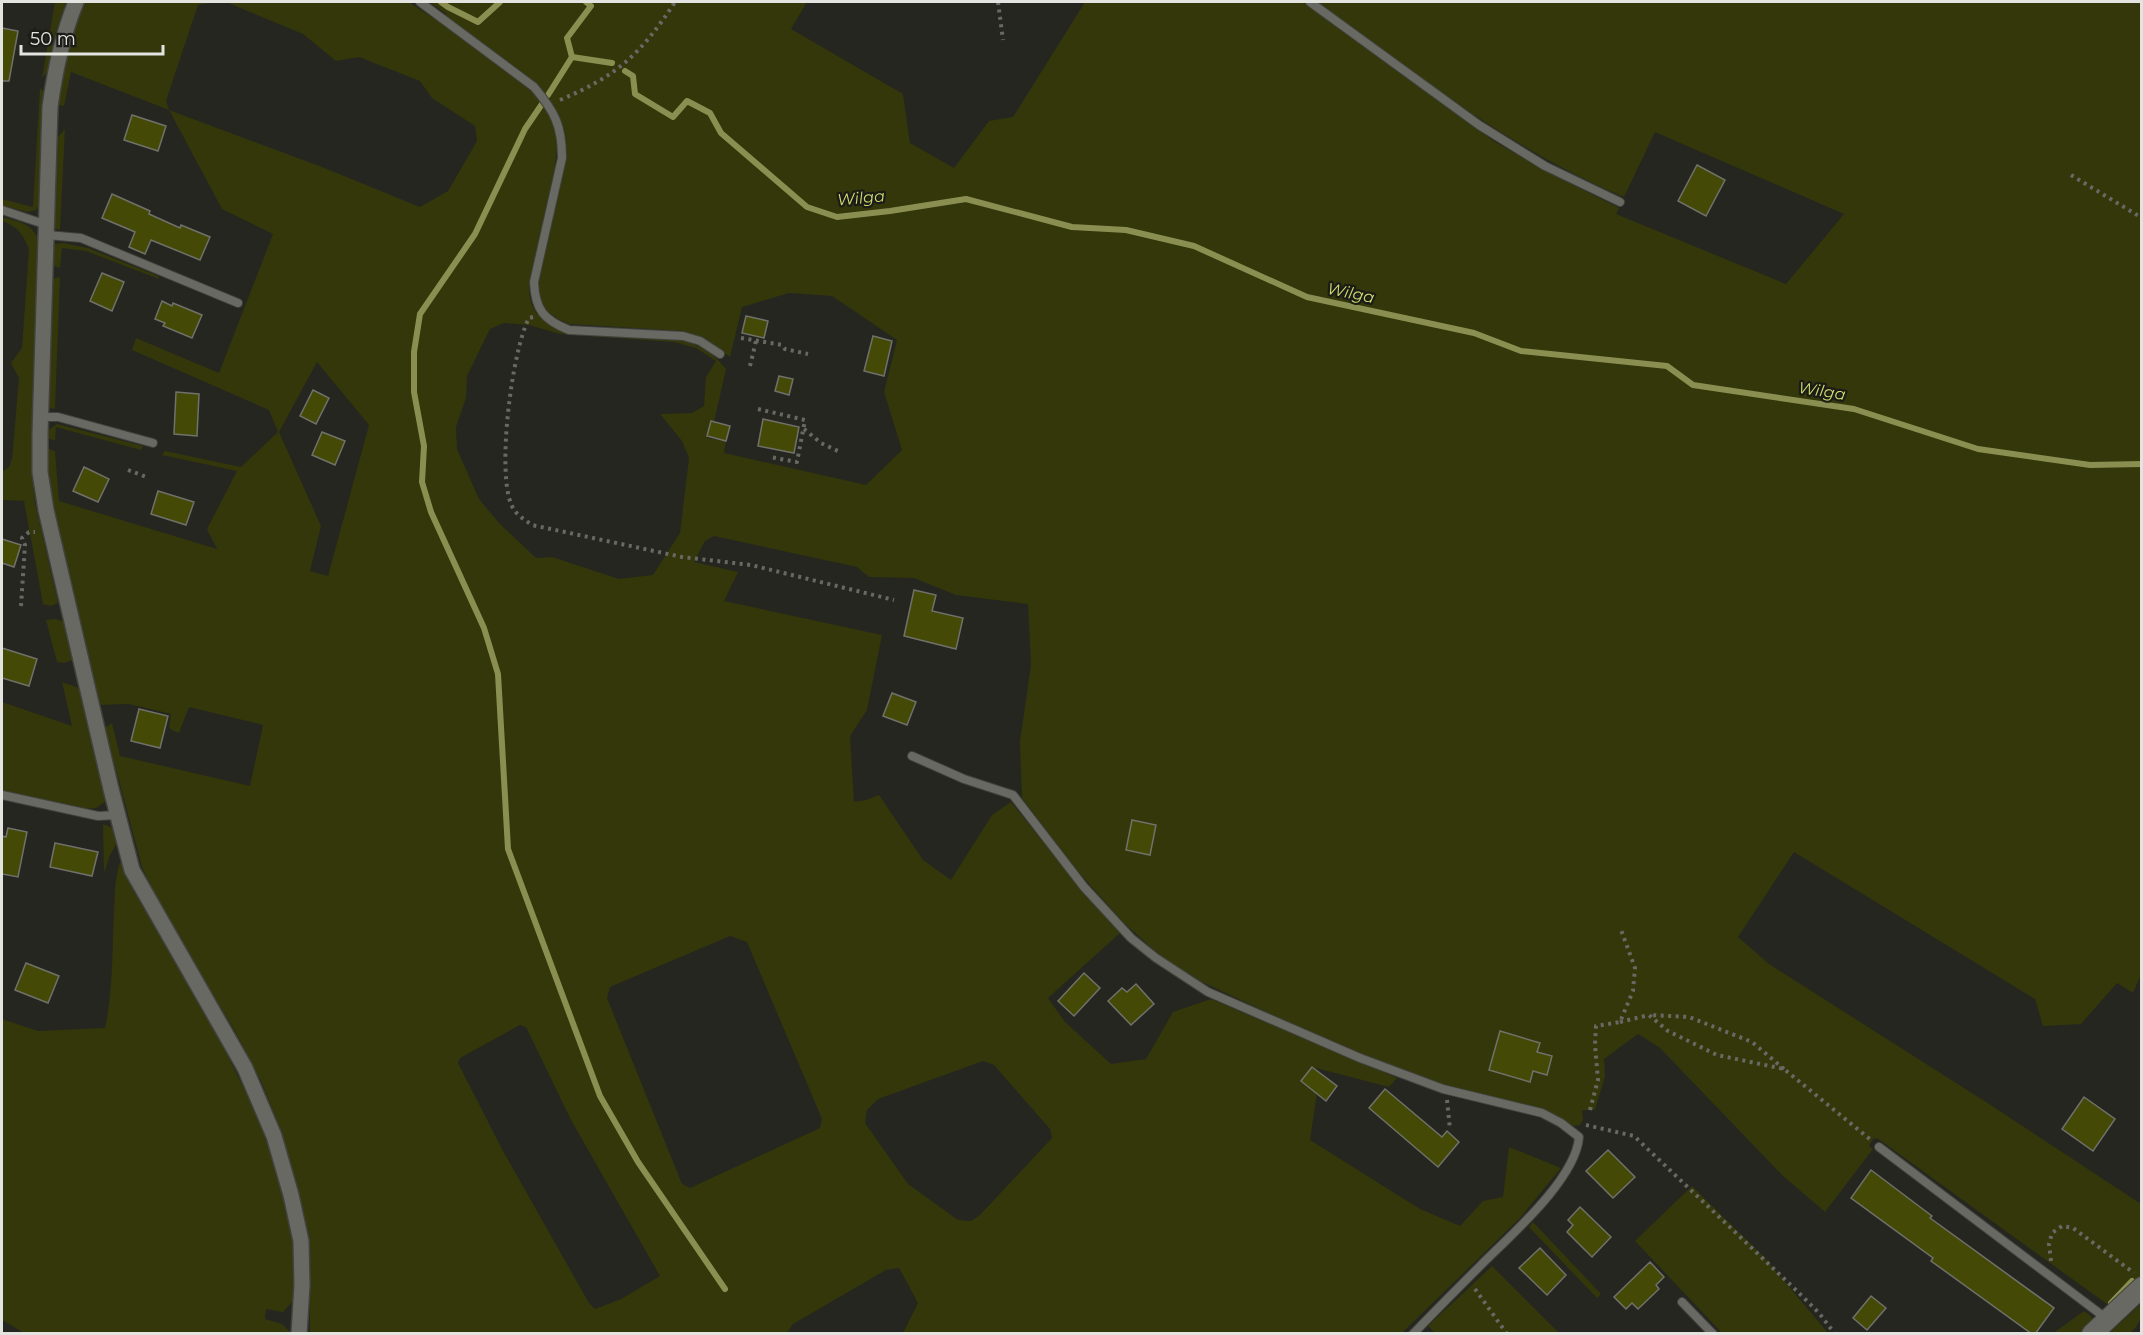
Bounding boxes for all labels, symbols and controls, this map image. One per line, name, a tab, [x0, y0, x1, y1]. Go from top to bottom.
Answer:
scale bar	[21, 18, 164, 56]
text: 50 m	[30, 28, 76, 50]
water label: Wilga	[836, 186, 886, 210]
water label: Wilga	[1326, 279, 1376, 307]
water label: Wilga	[1797, 378, 1847, 404]

